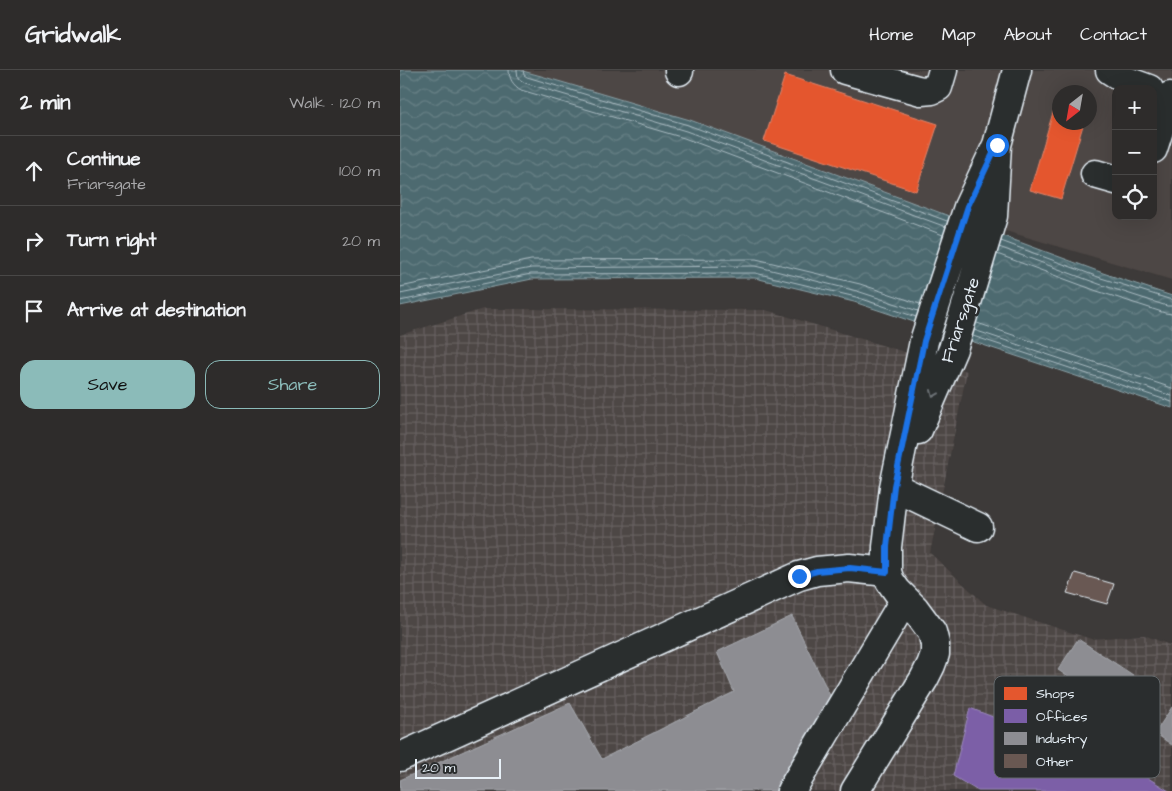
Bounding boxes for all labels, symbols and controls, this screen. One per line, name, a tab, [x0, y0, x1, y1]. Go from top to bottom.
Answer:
text: Gridwalk	[25, 18, 121, 52]
text: Home	[869, 22, 914, 47]
text: Map	[942, 22, 976, 47]
text: About	[1004, 22, 1052, 47]
text: Contact	[1080, 22, 1147, 47]
north arrow	[1052, 85, 1097, 130]
map controls	[1112, 85, 1157, 220]
button: +	[1112, 85, 1157, 130]
text: 2 min	[20, 88, 70, 117]
text: Walk · 120 m	[289, 92, 380, 114]
button: −	[1112, 130, 1157, 175]
route start	[986, 134, 1009, 157]
text: Continue	[67, 146, 141, 173]
icon: ahead	[20, 157, 48, 185]
text: 100 m	[339, 160, 380, 182]
text: Friarsgate	[67, 173, 146, 195]
button: locate	[1112, 175, 1157, 220]
icon: right	[20, 227, 48, 255]
text: Turn right	[67, 227, 156, 254]
text: 20 m	[342, 230, 380, 252]
street label: Friarsgate	[935, 274, 987, 367]
icon: arrive	[20, 297, 48, 325]
text: Arrive at destination	[67, 297, 246, 324]
button: Save	[20, 360, 195, 409]
button: Share	[205, 360, 380, 409]
one-way arrow	[929, 389, 939, 397]
route end	[788, 565, 811, 588]
legend	[994, 676, 1160, 778]
text: Shops	[1036, 684, 1075, 704]
text: Offices	[1036, 707, 1088, 727]
text: Industry	[1036, 729, 1088, 749]
text: Other	[1036, 752, 1074, 772]
scale bar	[415, 756, 501, 779]
text: 20 m	[422, 758, 455, 778]

